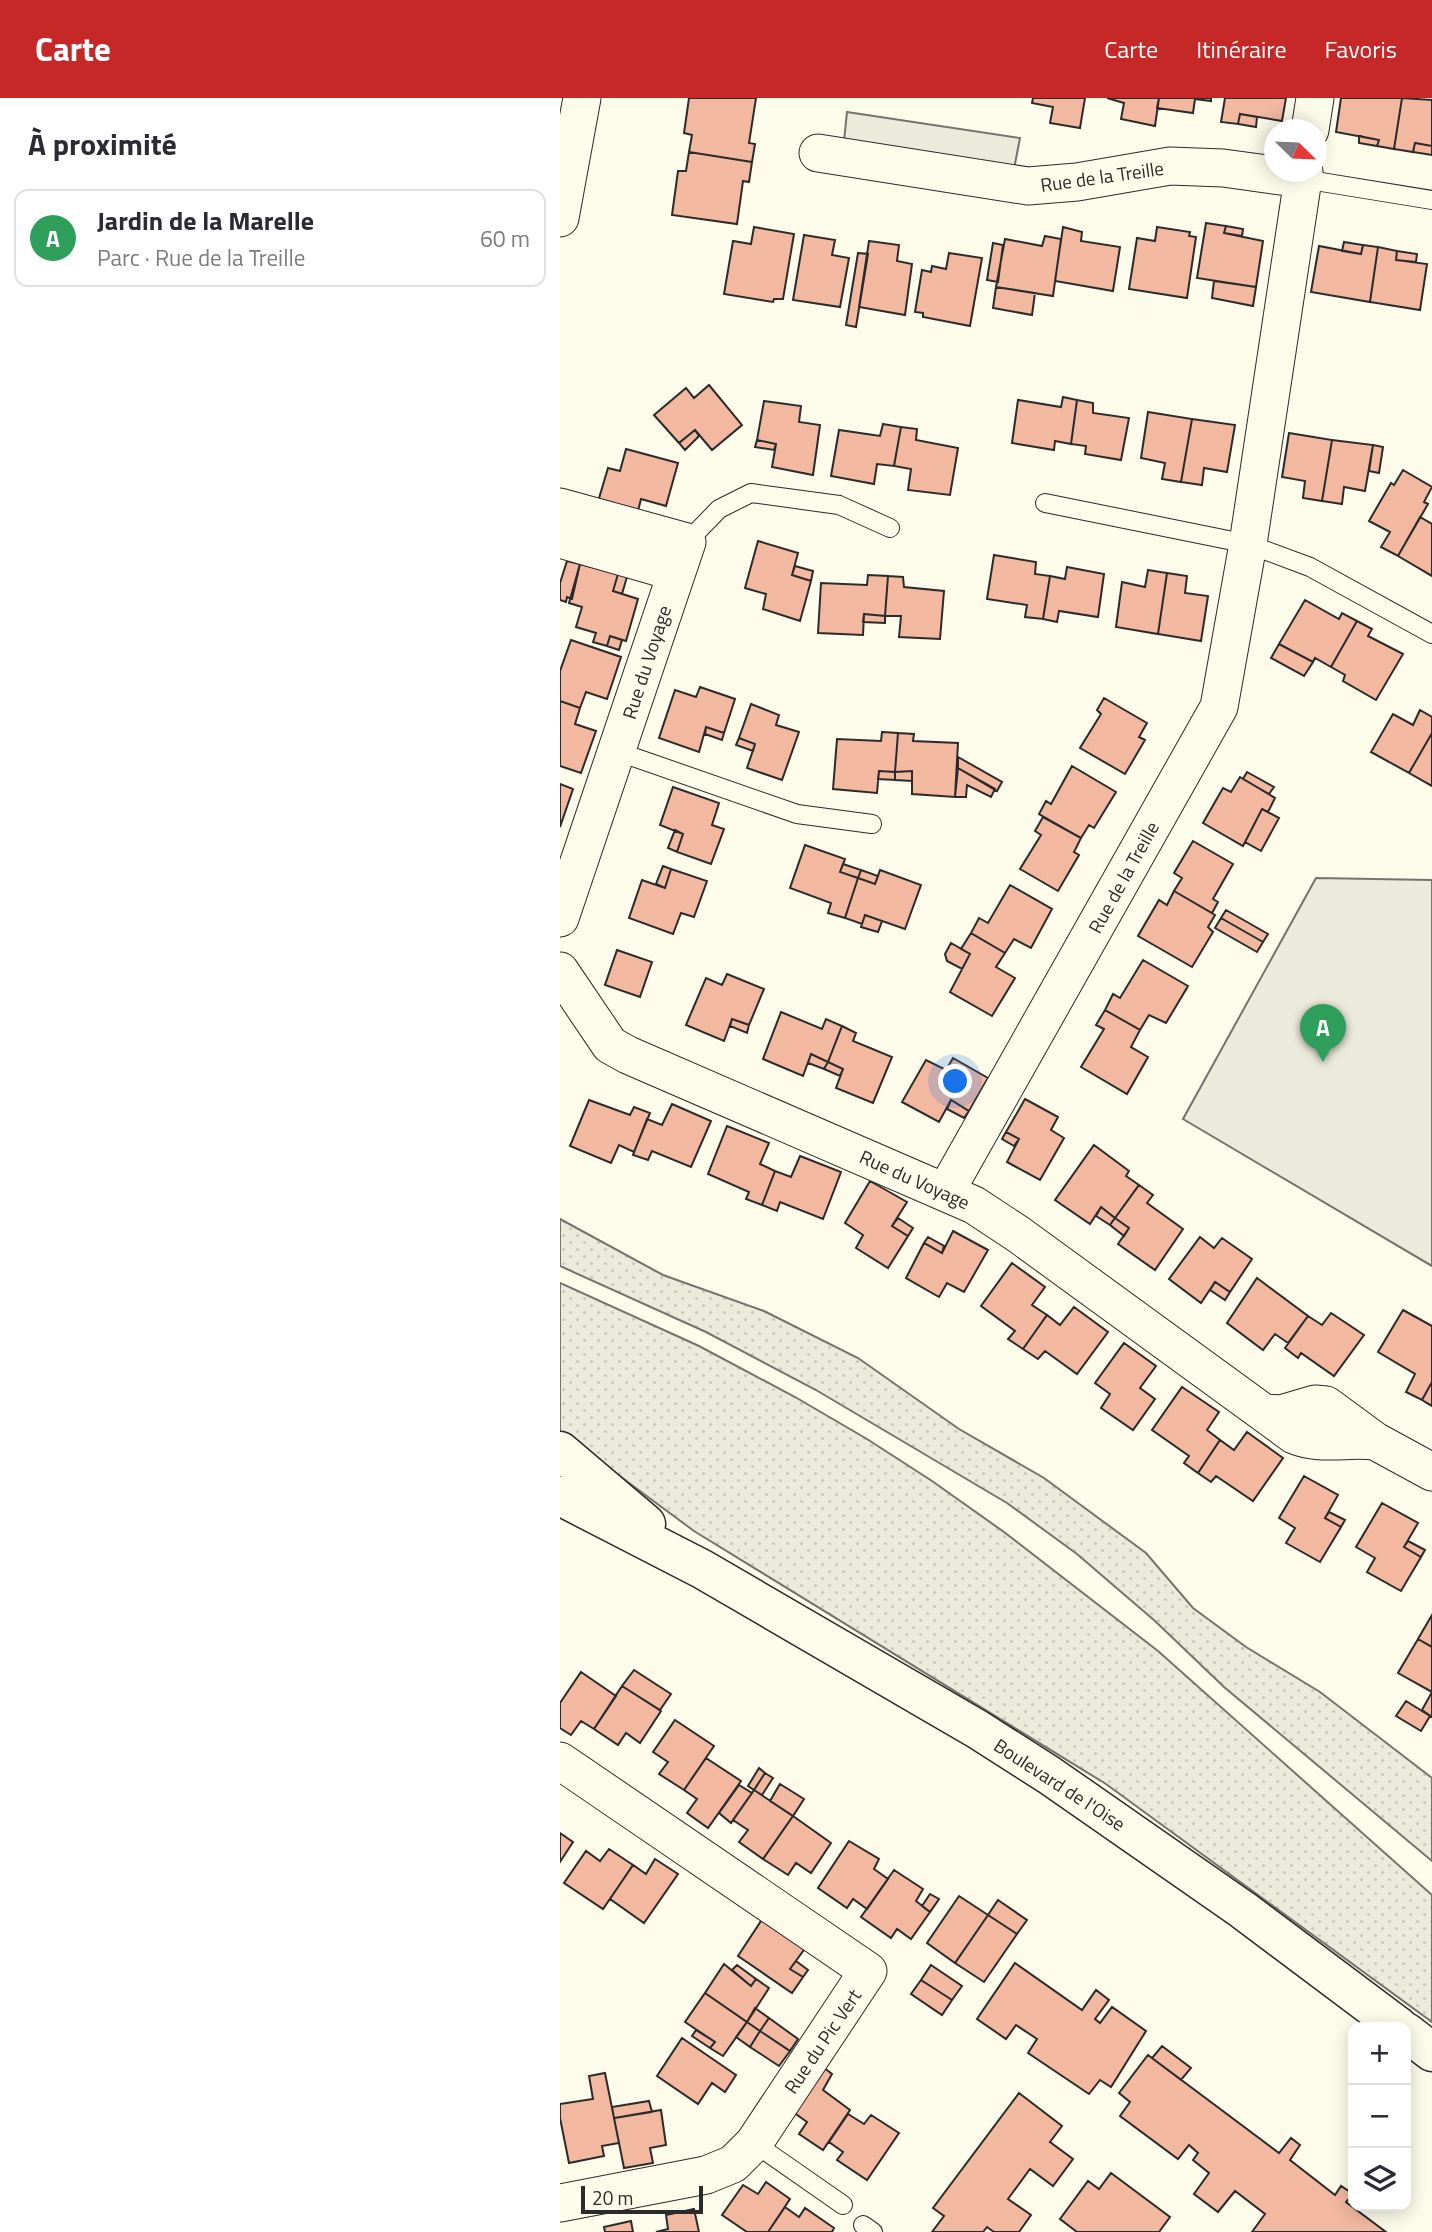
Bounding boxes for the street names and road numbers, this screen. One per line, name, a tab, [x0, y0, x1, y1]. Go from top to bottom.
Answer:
street label: Rue de la Treille	[1038, 153, 1166, 199]
street label: Rue du Voyage	[614, 601, 678, 723]
street label: Rue de la Treille	[1080, 816, 1166, 938]
street label: Rue du Voyage	[855, 1142, 975, 1216]
street label: Boulevard de l'Oise	[988, 1730, 1132, 1838]
street label: Rue du Pic Vert	[776, 1982, 868, 2099]

